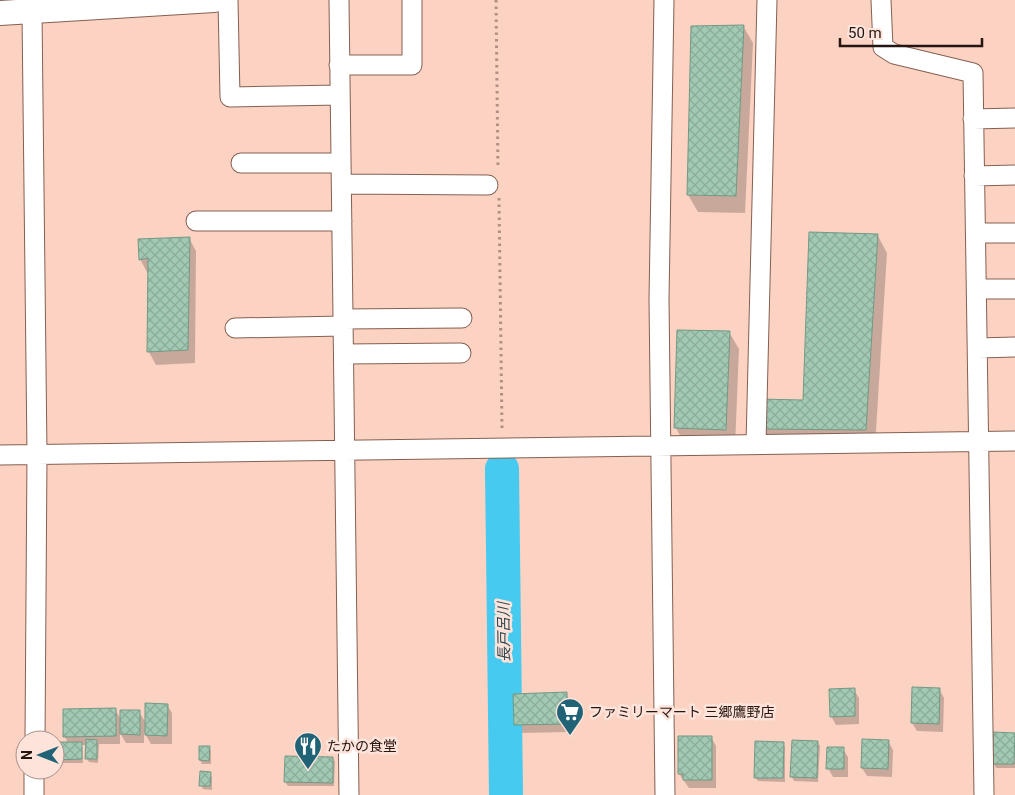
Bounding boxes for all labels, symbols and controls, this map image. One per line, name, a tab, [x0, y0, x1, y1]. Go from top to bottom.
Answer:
scale bar	[840, 15, 982, 47]
text: 50 m	[848, 24, 882, 42]
water label: 長戸呂川	[494, 600, 514, 662]
supermarket icon: ファミリーマート 三郷鷹野店	[555, 697, 585, 736]
place label: ファミリーマート 三郷鷹野店	[589, 704, 774, 720]
north arrow	[15, 730, 65, 780]
restaurant icon: たかの食堂	[293, 731, 323, 770]
place label: たかの食堂	[327, 738, 397, 754]
text: N	[19, 750, 35, 760]

